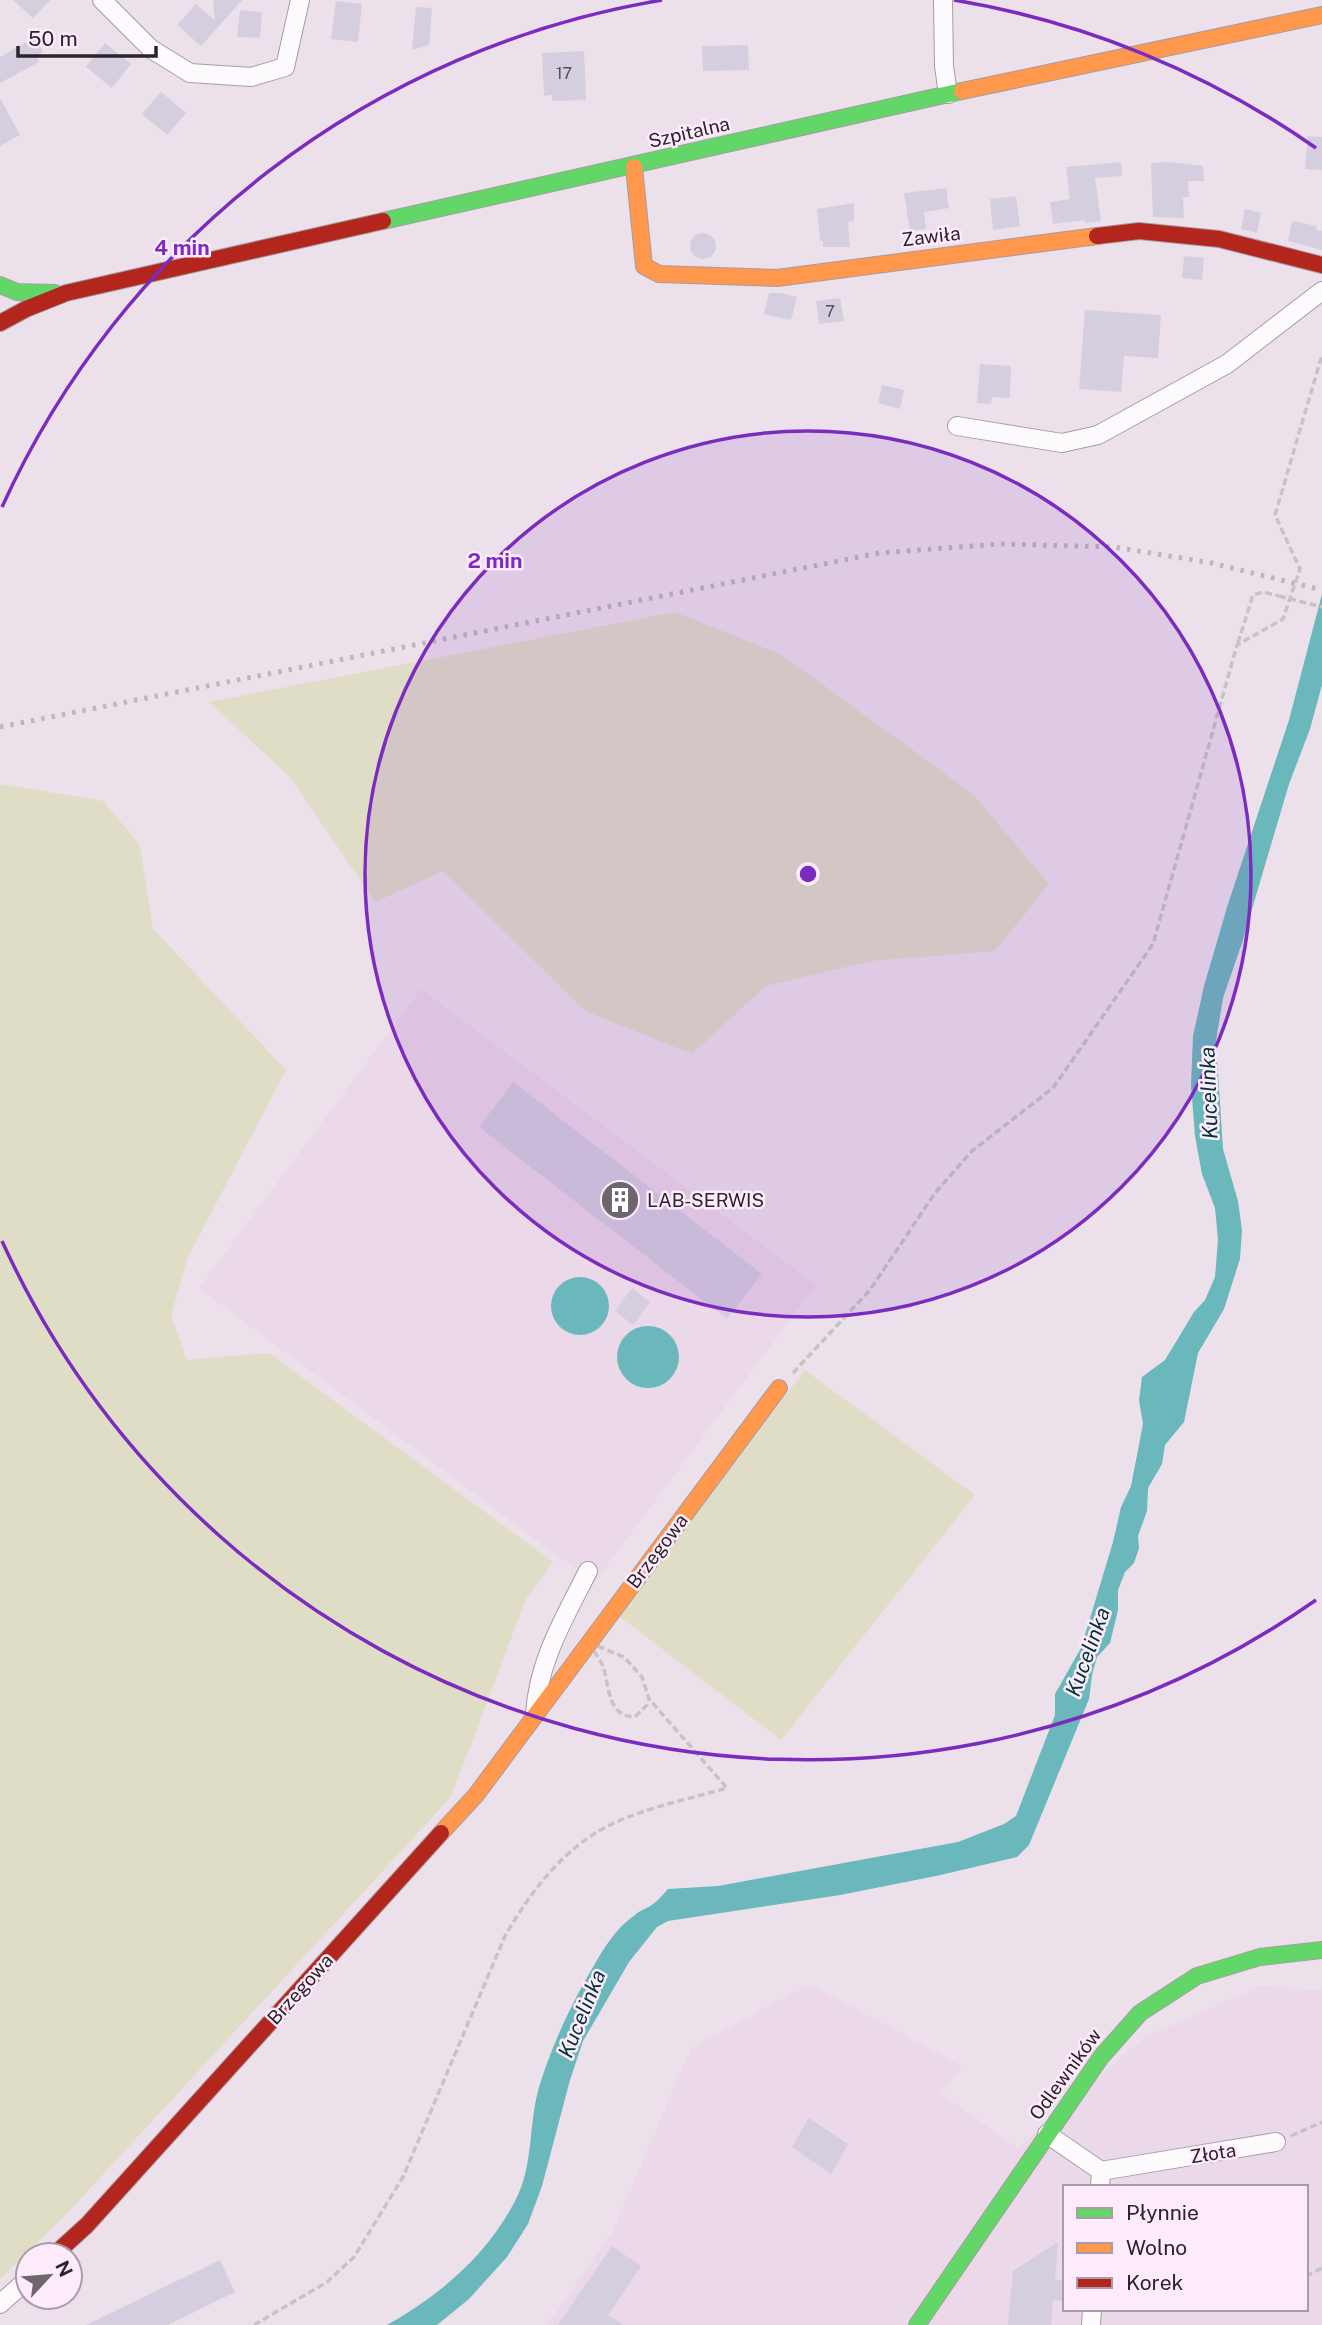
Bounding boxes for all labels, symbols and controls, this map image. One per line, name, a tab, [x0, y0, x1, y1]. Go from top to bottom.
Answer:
scale bar	[18, 14, 156, 58]
text: 50 m	[28, 26, 78, 51]
house number: 17	[556, 64, 572, 83]
street label: Szpitalna	[646, 112, 732, 152]
street label: Zawiła	[900, 221, 962, 251]
text: 4 min	[154, 235, 210, 260]
house number: 7	[825, 302, 835, 321]
text: 2 min	[467, 548, 523, 573]
centre of rings	[796, 862, 820, 886]
water label: Kucelinka	[1194, 1046, 1223, 1140]
building icon: LAB-SERWIS	[599, 1179, 641, 1221]
place label: LAB-SERWIS	[647, 1189, 764, 1211]
street label: Brzegowa	[622, 1510, 692, 1592]
water label: Kucelinka	[1060, 1604, 1115, 1700]
street label: Brzegowa	[263, 1949, 337, 2029]
water label: Kucelinka	[553, 1966, 610, 2061]
street label: Odlewników	[1025, 2024, 1106, 2124]
street label: Złota	[1188, 2139, 1238, 2167]
legend	[1063, 2185, 1308, 2311]
text: Płynnie	[1126, 2200, 1199, 2225]
text: Wolno	[1126, 2235, 1187, 2260]
north arrow	[14, 2241, 84, 2311]
text: N	[51, 2257, 77, 2280]
text: Korek	[1126, 2270, 1184, 2295]

